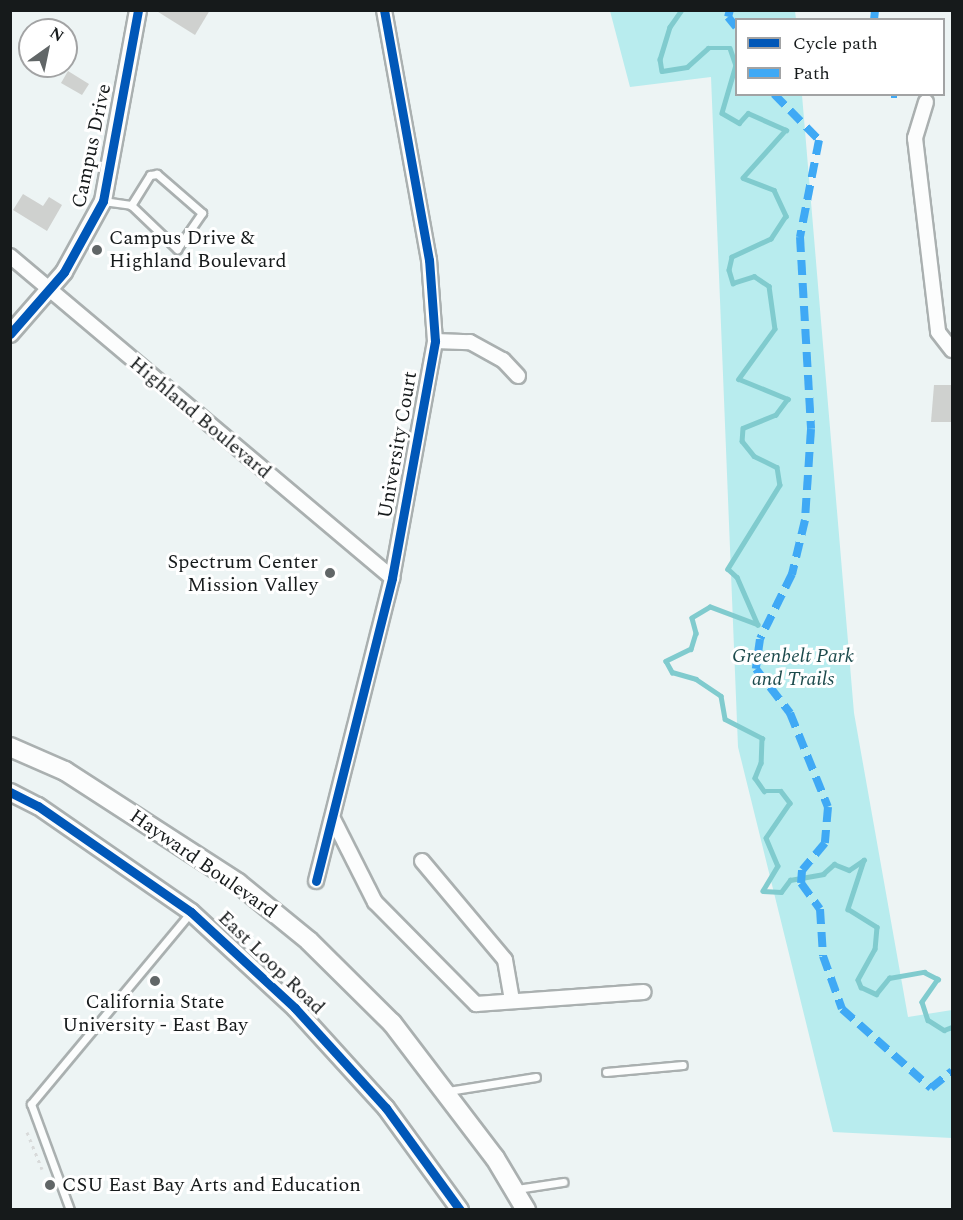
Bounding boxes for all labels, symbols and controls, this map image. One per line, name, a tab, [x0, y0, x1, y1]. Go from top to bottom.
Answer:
north arrow	[18, 18, 78, 78]
legend	[735, 18, 945, 96]
text: N	[45, 21, 69, 48]
text: Cycle path	[793, 30, 878, 57]
text: Path	[793, 60, 830, 87]
street label: Campus Drive	[67, 82, 117, 210]
place label: Campus Drive & Highland Boulevard	[109, 226, 287, 273]
marker: Campus Drive & Highland Boulevard	[90, 243, 104, 257]
street label: Highland Boulevard	[124, 352, 276, 484]
street label: University Court	[373, 370, 423, 520]
place label: Spectrum Center Mission Valley	[168, 550, 318, 597]
marker: Spectrum Center Mission Valley	[323, 566, 337, 580]
park label: Greenbelt Park and Trails	[732, 645, 854, 692]
street label: Hayward Boulevard	[125, 804, 281, 924]
street label: East Loop Road	[213, 906, 329, 1020]
marker: California State University - East Bay	[148, 974, 162, 988]
place label: California State University - East Bay	[62, 990, 248, 1037]
place label: CSU East Bay Arts and Education	[62, 1173, 361, 1197]
marker: CSU East Bay Arts and Education	[43, 1178, 57, 1192]

